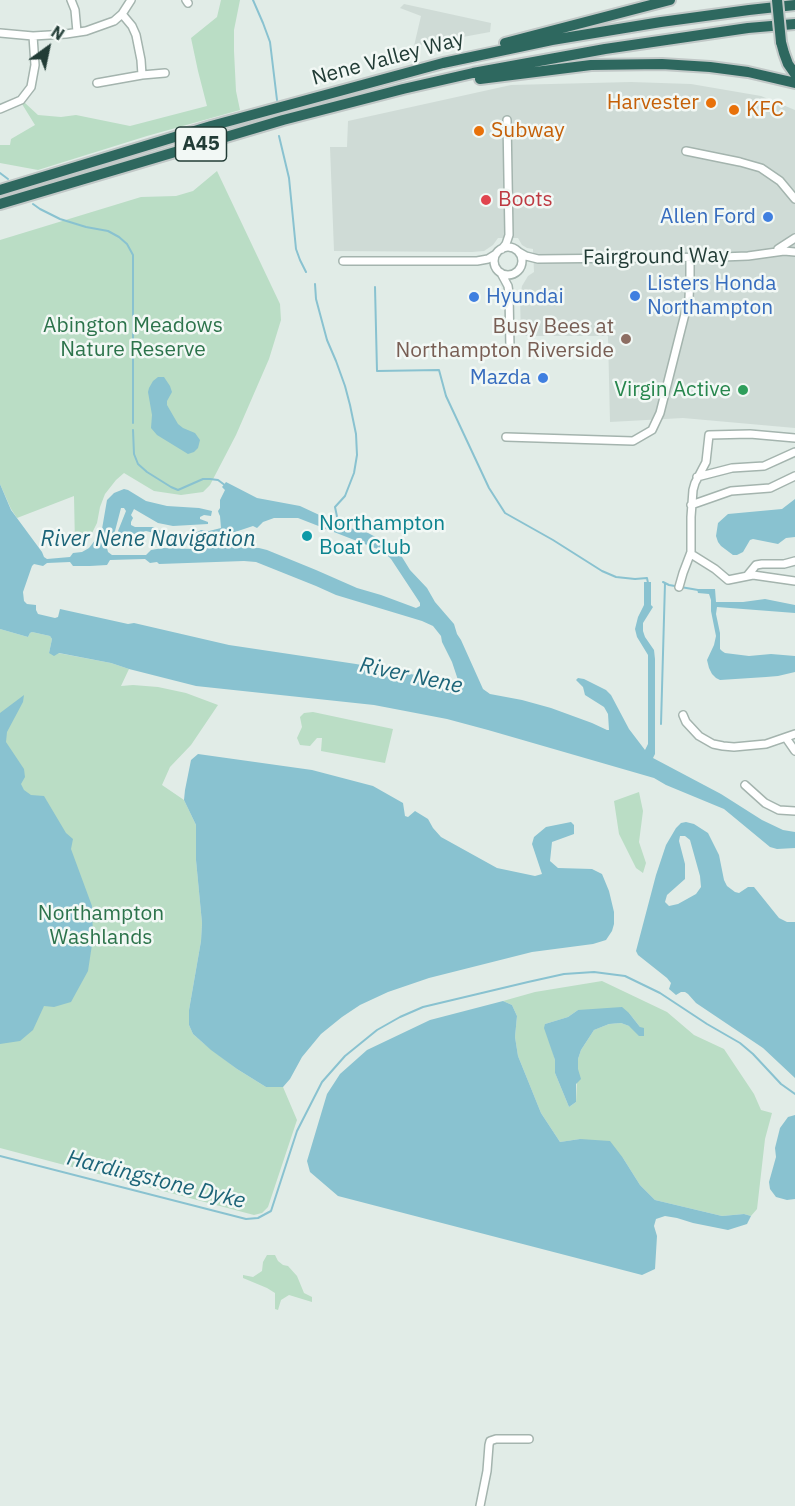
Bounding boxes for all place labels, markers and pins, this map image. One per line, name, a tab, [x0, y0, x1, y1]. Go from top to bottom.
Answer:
place label: Harvester	[607, 90, 699, 116]
marker: Harvester	[704, 96, 718, 110]
place label: KFC	[746, 97, 784, 123]
marker: KFC	[727, 103, 741, 117]
place label: Subway	[491, 118, 565, 144]
marker: Subway	[472, 124, 486, 138]
place label: Boots	[498, 187, 553, 213]
marker: Boots	[479, 193, 493, 207]
place label: Allen Ford	[660, 204, 756, 230]
marker: Allen Ford	[761, 210, 775, 224]
place label: Listers Honda Northampton	[647, 271, 776, 321]
place label: Hyundai	[486, 284, 564, 310]
marker: Listers Honda Northampton	[628, 289, 642, 303]
marker: Hyundai	[467, 290, 481, 304]
place label: Busy Bees at Northampton Riverside	[395, 314, 614, 364]
marker: Busy Bees at Northampton Riverside	[619, 332, 633, 346]
place label: Mazda	[470, 365, 531, 391]
marker: Mazda	[536, 371, 550, 385]
place label: Virgin Active	[614, 377, 731, 403]
marker: Virgin Active	[736, 383, 750, 397]
place label: Northampton Boat Club	[319, 511, 445, 561]
marker: Northampton Boat Club	[300, 529, 314, 543]

